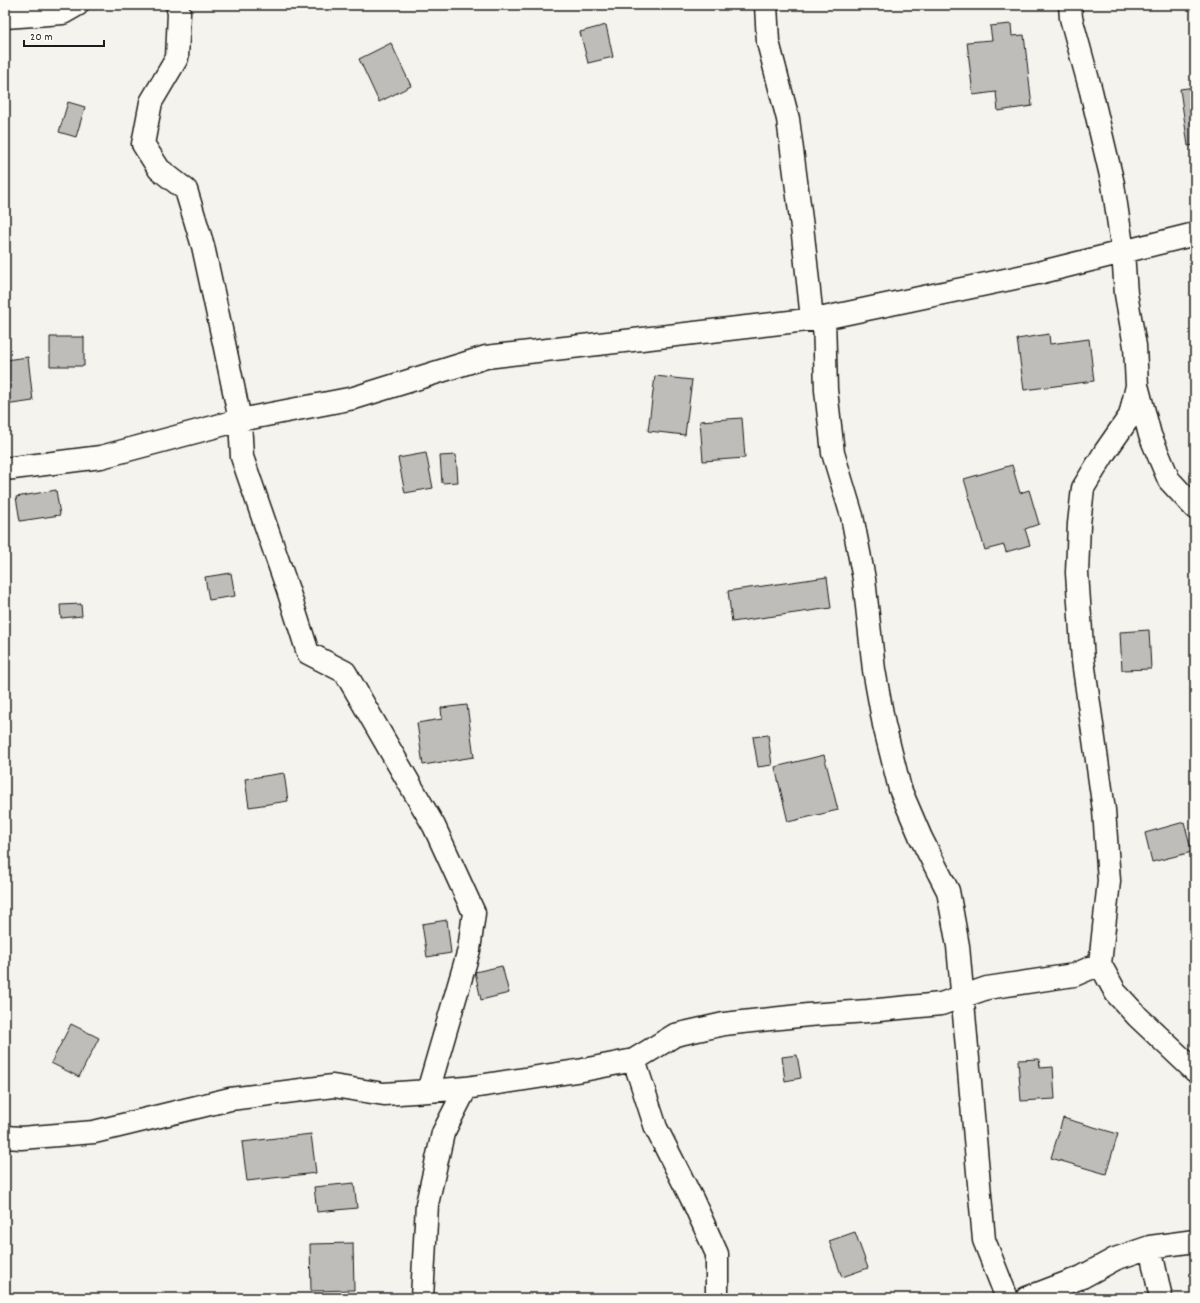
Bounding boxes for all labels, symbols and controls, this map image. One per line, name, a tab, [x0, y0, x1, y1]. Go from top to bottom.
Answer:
scale bar	[24, 22, 104, 48]
text: 20 m	[30, 29, 53, 46]

